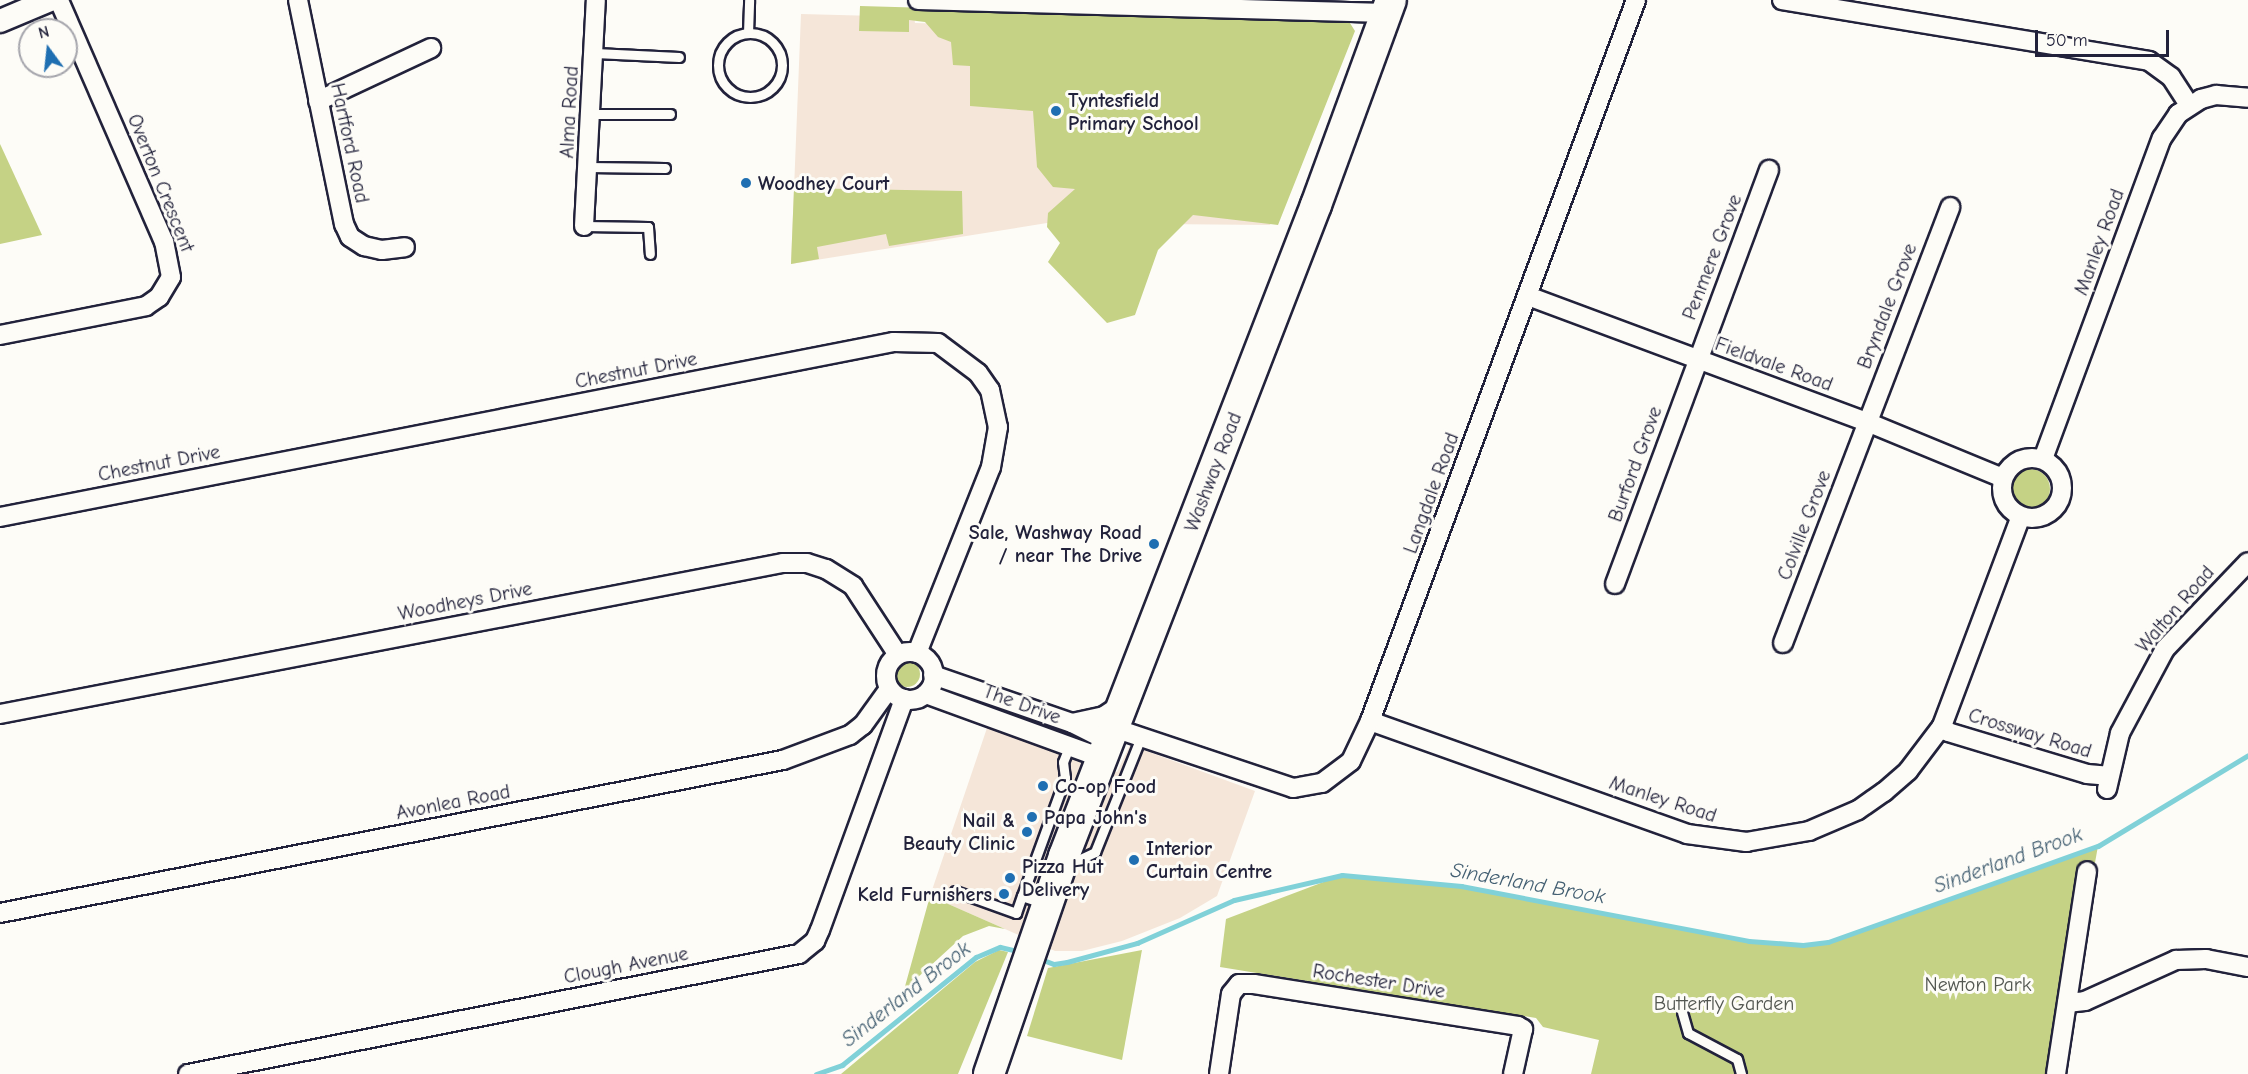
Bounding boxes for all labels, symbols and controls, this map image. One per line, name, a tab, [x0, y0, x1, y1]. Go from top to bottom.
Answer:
north arrow	[18, 18, 78, 78]
scale bar	[2038, 18, 2172, 56]
text: N	[36, 23, 51, 43]
text: 50 m	[2046, 30, 2088, 51]
street label: Alma Road	[555, 65, 583, 159]
street label: Hartford Road	[326, 81, 374, 205]
place label: Tyntesfield Primary School	[1068, 88, 1199, 135]
marker: Tyntesfield Primary School	[1049, 104, 1063, 118]
street label: Overton Crescent	[122, 110, 200, 256]
place label: Woodhey Court	[758, 171, 889, 195]
marker: Woodhey Court	[739, 176, 753, 190]
street label: Manley Road	[2069, 186, 2129, 298]
street label: Penmere Grove	[1677, 191, 1747, 323]
street label: Bryndale Grove	[1852, 240, 1922, 372]
street label: Fieldvale Road	[1712, 332, 1836, 396]
street label: Chestnut Drive	[573, 346, 699, 394]
street label: Burford Grove	[1603, 403, 1667, 525]
street label: Washway Road	[1179, 409, 1247, 535]
street label: Langdale Road	[1398, 429, 1464, 557]
street label: Chestnut Drive	[96, 439, 222, 487]
street label: Colville Grove	[1772, 467, 1836, 583]
place label: Sale, Washway Road / near The Drive	[969, 520, 1142, 567]
marker: Sale, Washway Road / near The Drive	[1147, 537, 1161, 551]
street label: Walton Road	[2131, 561, 2219, 657]
street label: Woodheys Drive	[396, 576, 534, 626]
street label: The Drive	[980, 679, 1064, 729]
street label: Crossway Road	[1965, 703, 2095, 763]
street label: Manley Road	[1606, 770, 1720, 828]
place label: Co-op Food	[1055, 774, 1156, 798]
street label: Avonlea Road	[394, 779, 512, 825]
marker: Co-op Food	[1036, 779, 1050, 793]
place label: Papa John's	[1044, 805, 1147, 829]
place label: Nail & Beauty Clinic	[903, 808, 1015, 855]
marker: Papa John's	[1025, 810, 1039, 824]
water label: Sinderland Brook	[1930, 821, 2086, 899]
marker: Nail & Beauty Clinic	[1020, 825, 1034, 839]
place label: Interior Curtain Centre	[1146, 837, 1272, 884]
marker: Interior Curtain Centre	[1127, 853, 1141, 867]
place label: Pizza Hut Delivery	[1022, 855, 1103, 902]
water label: Sinderland Brook	[1449, 857, 1607, 909]
marker: Pizza Hut Delivery	[1003, 871, 1017, 885]
place label: Keld Furnishers	[857, 882, 992, 906]
marker: Keld Furnishers	[997, 887, 1011, 901]
water label: Sinderland Brook	[837, 936, 975, 1052]
street label: Clough Avenue	[562, 941, 690, 989]
street label: Rochester Drive	[1311, 959, 1447, 1003]
park label: Newton Park	[1925, 972, 2031, 996]
park label: Butterfly Garden	[1654, 991, 1794, 1015]

